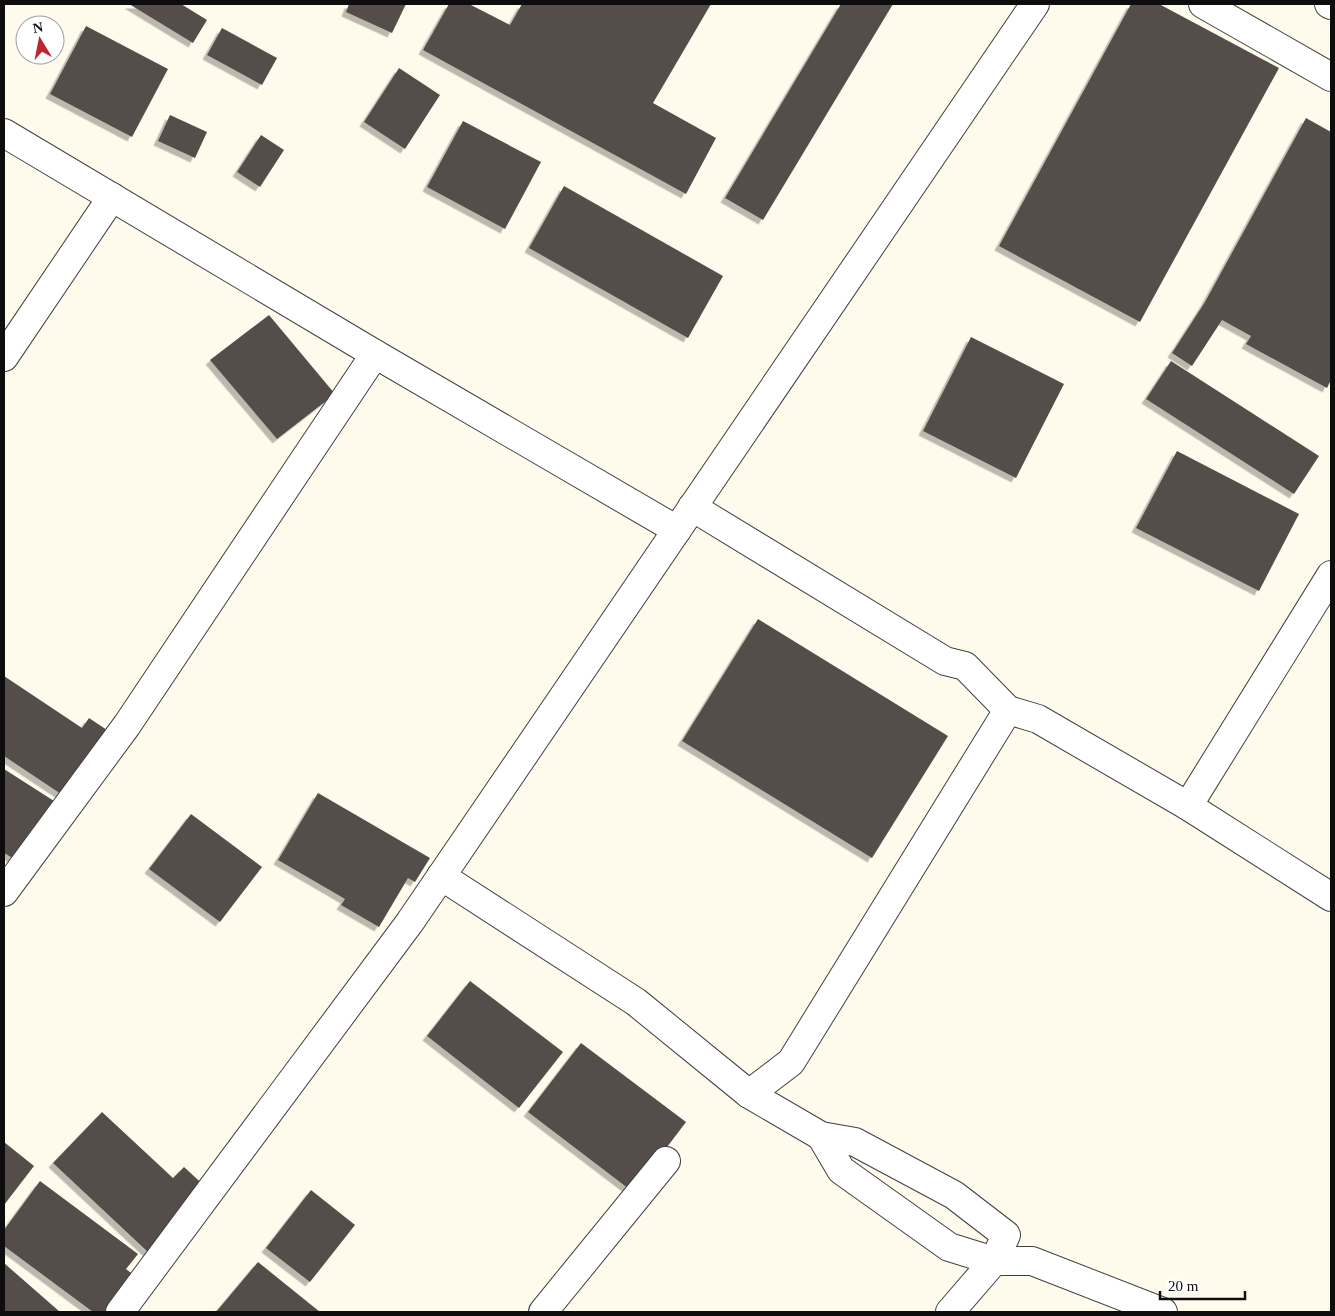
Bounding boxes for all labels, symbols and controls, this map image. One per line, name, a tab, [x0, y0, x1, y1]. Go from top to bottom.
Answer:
north arrow	[15, 15, 65, 65]
text: N	[32, 19, 44, 36]
scale bar	[1160, 1268, 1245, 1300]
text: 20 m	[1168, 1278, 1199, 1294]

